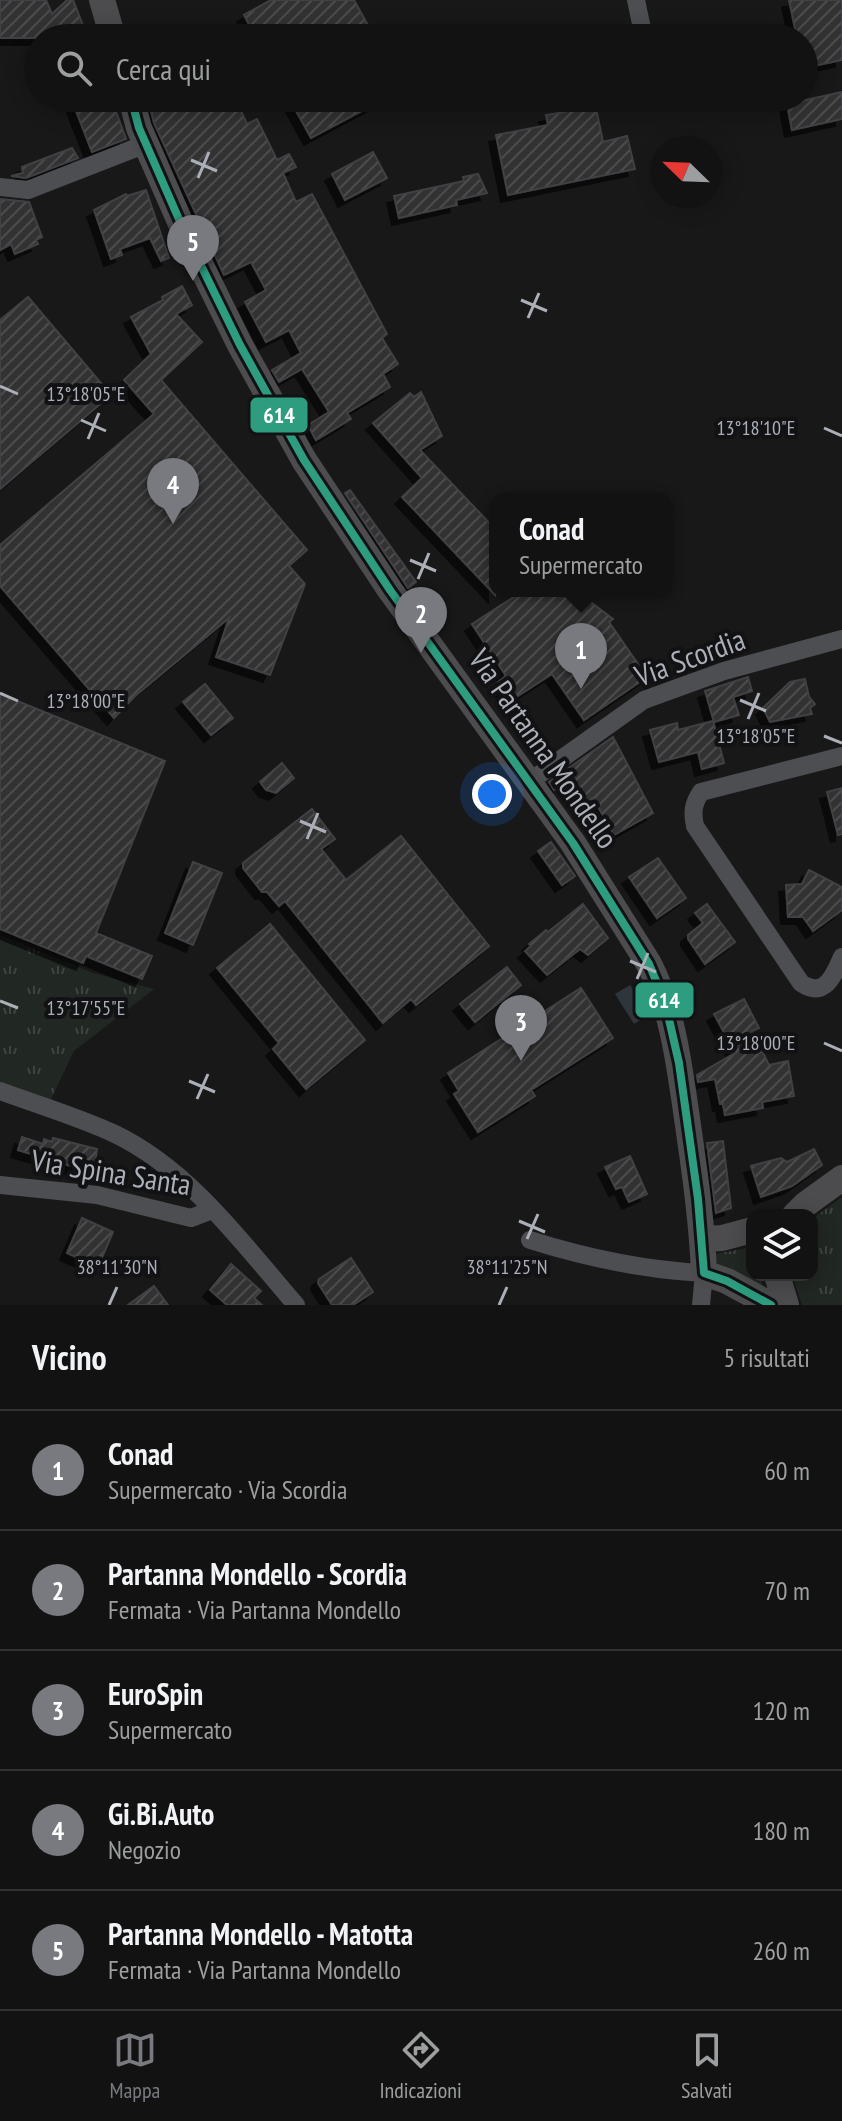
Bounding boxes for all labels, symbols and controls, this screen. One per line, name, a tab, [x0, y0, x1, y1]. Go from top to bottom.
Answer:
search box	[24, 24, 818, 112]
icon: search	[52, 46, 96, 90]
text: Cerca qui	[116, 49, 211, 88]
north arrow	[650, 136, 722, 208]
pin: 5	[167, 215, 219, 281]
text: 13°18'05"E	[47, 381, 125, 407]
line badge: 614	[249, 396, 309, 434]
text: 614	[263, 401, 295, 429]
text: 13°18'10"E	[717, 415, 795, 441]
pin: 4	[147, 458, 199, 524]
popup	[489, 493, 673, 597]
text: Conad	[519, 509, 584, 548]
text: Supermercato	[519, 548, 643, 581]
pin: 2	[395, 587, 447, 653]
street label: Via Scordia	[628, 619, 750, 695]
pin: 1	[555, 623, 607, 689]
street label: Via Partanna Mondello	[460, 640, 628, 856]
text: 13°18'00"E	[47, 688, 125, 714]
text: 13°18'05"E	[717, 723, 795, 749]
your location	[472, 774, 512, 814]
line badge: 614	[634, 981, 695, 1019]
text: 614	[648, 986, 680, 1014]
text: 13°17'55"E	[47, 995, 125, 1021]
pin: 3	[495, 995, 547, 1061]
text: 13°18'00"E	[717, 1030, 795, 1056]
street label: Via Spina Santa	[28, 1140, 194, 1203]
map controls	[746, 1209, 818, 1281]
button: layers	[746, 1209, 818, 1281]
text: 38°11'30"N	[77, 1254, 157, 1280]
text: 38°11'25"N	[467, 1254, 547, 1280]
text: Vicino	[32, 1335, 107, 1379]
text: 5 risultati	[724, 1341, 810, 1374]
text: Conad	[108, 1434, 173, 1473]
text: 1	[52, 1454, 64, 1487]
text: 60 m	[764, 1454, 810, 1487]
text: Supermercato · Via Scordia	[108, 1473, 347, 1506]
text: Partanna Mondello - Scordia	[108, 1554, 407, 1593]
text: 2	[52, 1574, 64, 1607]
text: 70 m	[764, 1574, 810, 1607]
text: Fermata · Via Partanna Mondello	[108, 1593, 401, 1626]
text: EuroSpin	[108, 1674, 203, 1713]
text: 3	[52, 1694, 64, 1727]
text: 120 m	[752, 1694, 810, 1727]
text: Supermercato	[108, 1713, 232, 1746]
text: Gi.Bi.Auto	[108, 1794, 214, 1833]
text: 4	[52, 1814, 64, 1847]
text: 180 m	[752, 1814, 810, 1847]
text: Negozio	[108, 1833, 181, 1866]
text: Partanna Mondello - Matotta	[108, 1914, 413, 1953]
text: 5	[52, 1934, 64, 1967]
text: 260 m	[752, 1934, 810, 1967]
text: Fermata · Via Partanna Mondello	[108, 1953, 401, 1986]
tab: Mappa	[110, 2028, 160, 2104]
tab: Indicazioni	[379, 2028, 462, 2104]
tab: Salvati	[681, 2028, 732, 2104]

